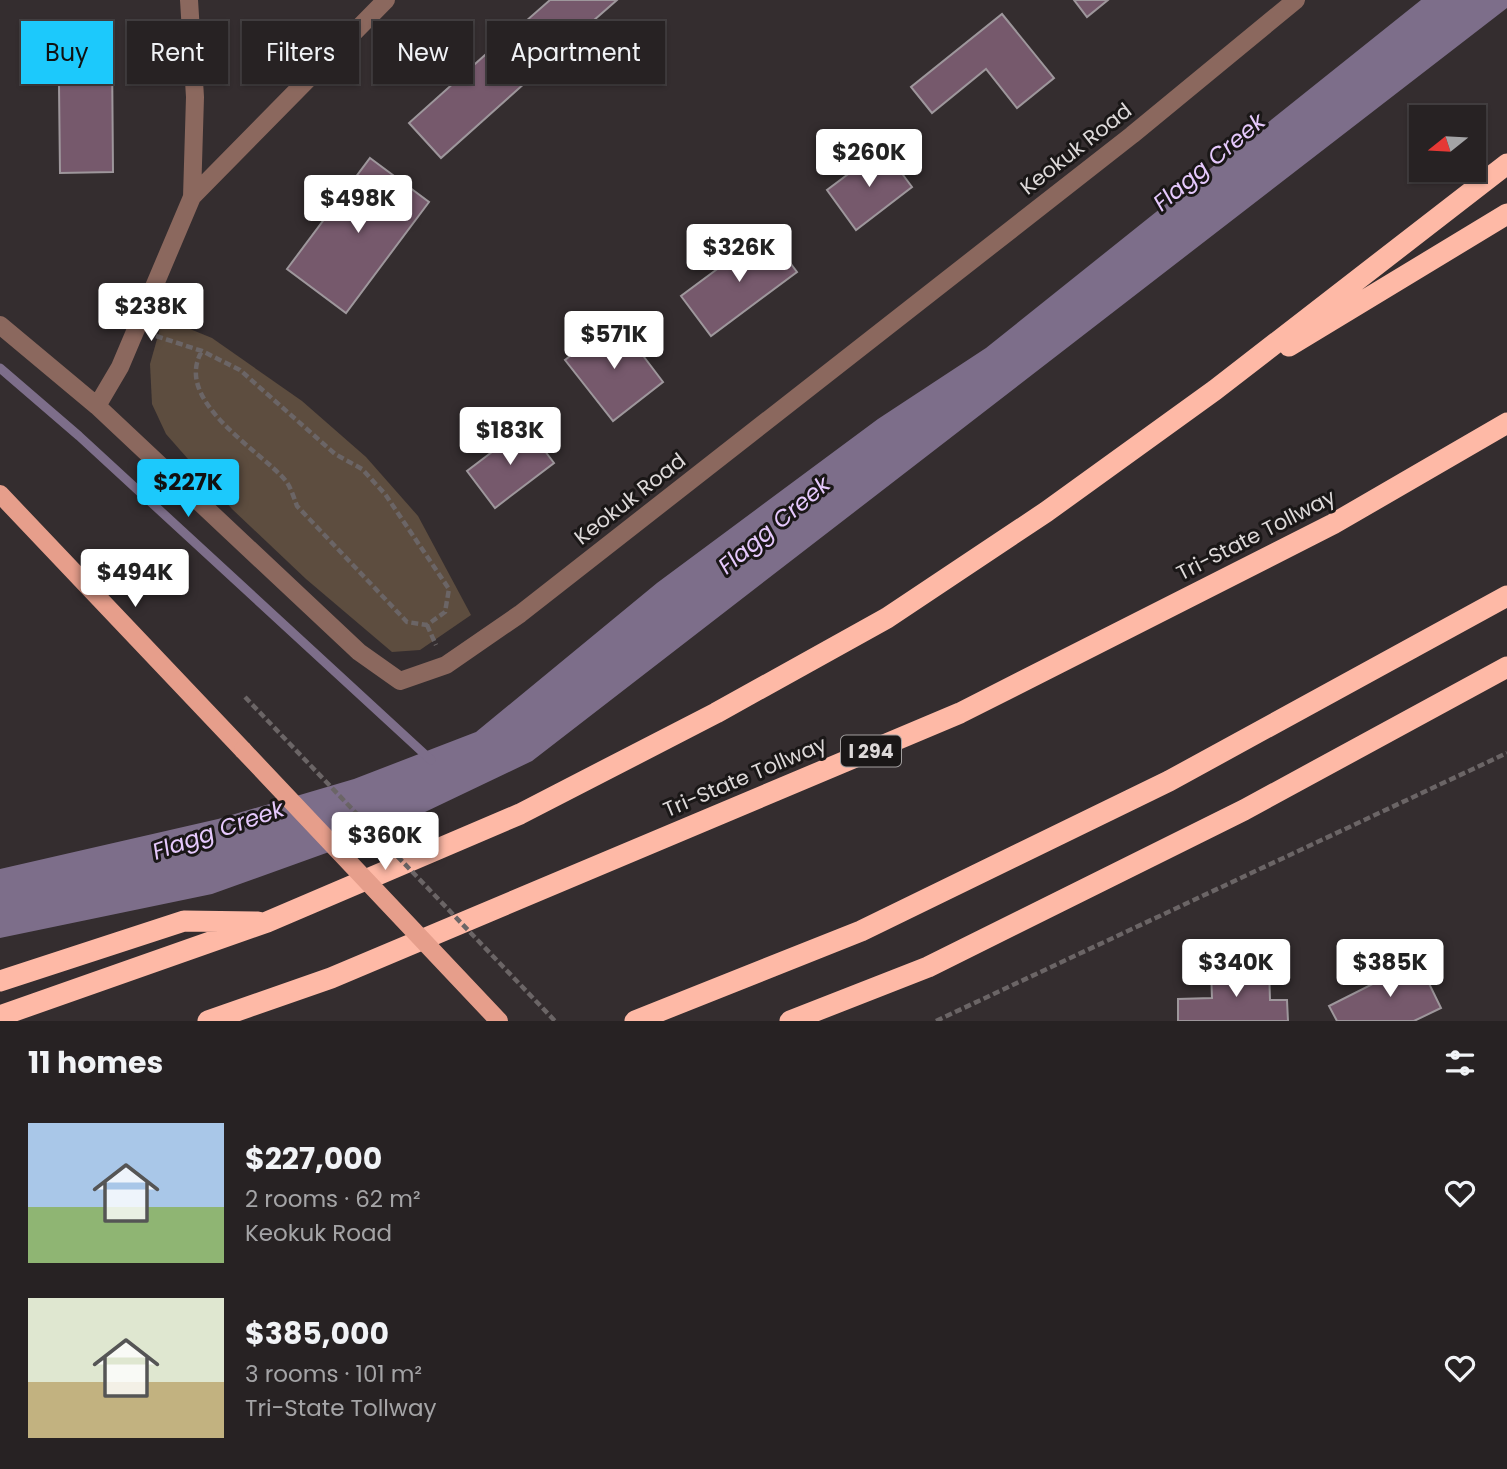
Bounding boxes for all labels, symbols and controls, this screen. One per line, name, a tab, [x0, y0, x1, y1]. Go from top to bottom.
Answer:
chip: Buy	[21, 21, 113, 84]
chip: Rent	[127, 21, 228, 84]
chip: Filters	[242, 21, 359, 84]
chip: New	[373, 21, 473, 84]
chip: Apartment	[487, 21, 665, 84]
street label: Keokuk Road	[1014, 96, 1138, 201]
water label: Flagg Creek	[1146, 105, 1273, 218]
north arrow	[1409, 105, 1486, 182]
map controls	[1409, 105, 1486, 182]
pin: $260K	[820, 130, 918, 189]
text: $260K	[832, 136, 906, 168]
pin: $498K	[309, 176, 407, 235]
text: $498K	[320, 182, 396, 214]
pin: $326K	[690, 224, 788, 284]
text: $326K	[703, 231, 775, 263]
pin: $238K	[102, 284, 200, 343]
text: $238K	[114, 290, 188, 322]
pin: $571K	[565, 312, 663, 371]
text: $571K	[580, 318, 648, 350]
pin: $183K	[461, 407, 559, 467]
text: $183K	[476, 414, 544, 446]
street label: Keokuk Road	[568, 446, 692, 551]
pin: $227K	[139, 460, 237, 519]
text: $227K	[153, 466, 223, 498]
water label: Flagg Creek	[711, 468, 838, 581]
street label: Tri-State Tollway	[1171, 482, 1340, 587]
pin: $494K	[86, 550, 184, 609]
text: $494K	[97, 556, 173, 588]
street label: Tri-State Tollway	[659, 729, 831, 824]
road number: I 294	[841, 736, 901, 766]
water label: Flagg Creek	[148, 792, 289, 868]
pin: $360K	[336, 812, 434, 872]
text: $360K	[348, 819, 422, 851]
pin: $340K	[1187, 940, 1285, 999]
pin: $385K	[1341, 940, 1439, 999]
text: $340K	[1198, 946, 1274, 978]
text: $385K	[1353, 946, 1427, 978]
text: 11 homes	[28, 1041, 163, 1084]
icon: filters	[1441, 1044, 1479, 1082]
text: $227,000	[245, 1137, 382, 1180]
icon: home	[84, 1151, 168, 1235]
icon: heart	[1441, 1174, 1479, 1212]
text: 2 rooms · 62 m²	[245, 1183, 421, 1215]
text: Keokuk Road	[245, 1217, 392, 1249]
text: $385,000	[245, 1312, 389, 1355]
icon: home	[84, 1326, 168, 1410]
icon: heart	[1441, 1349, 1479, 1387]
text: 3 rooms · 101 m²	[245, 1358, 422, 1390]
text: Tri-State Tollway	[245, 1392, 436, 1424]

